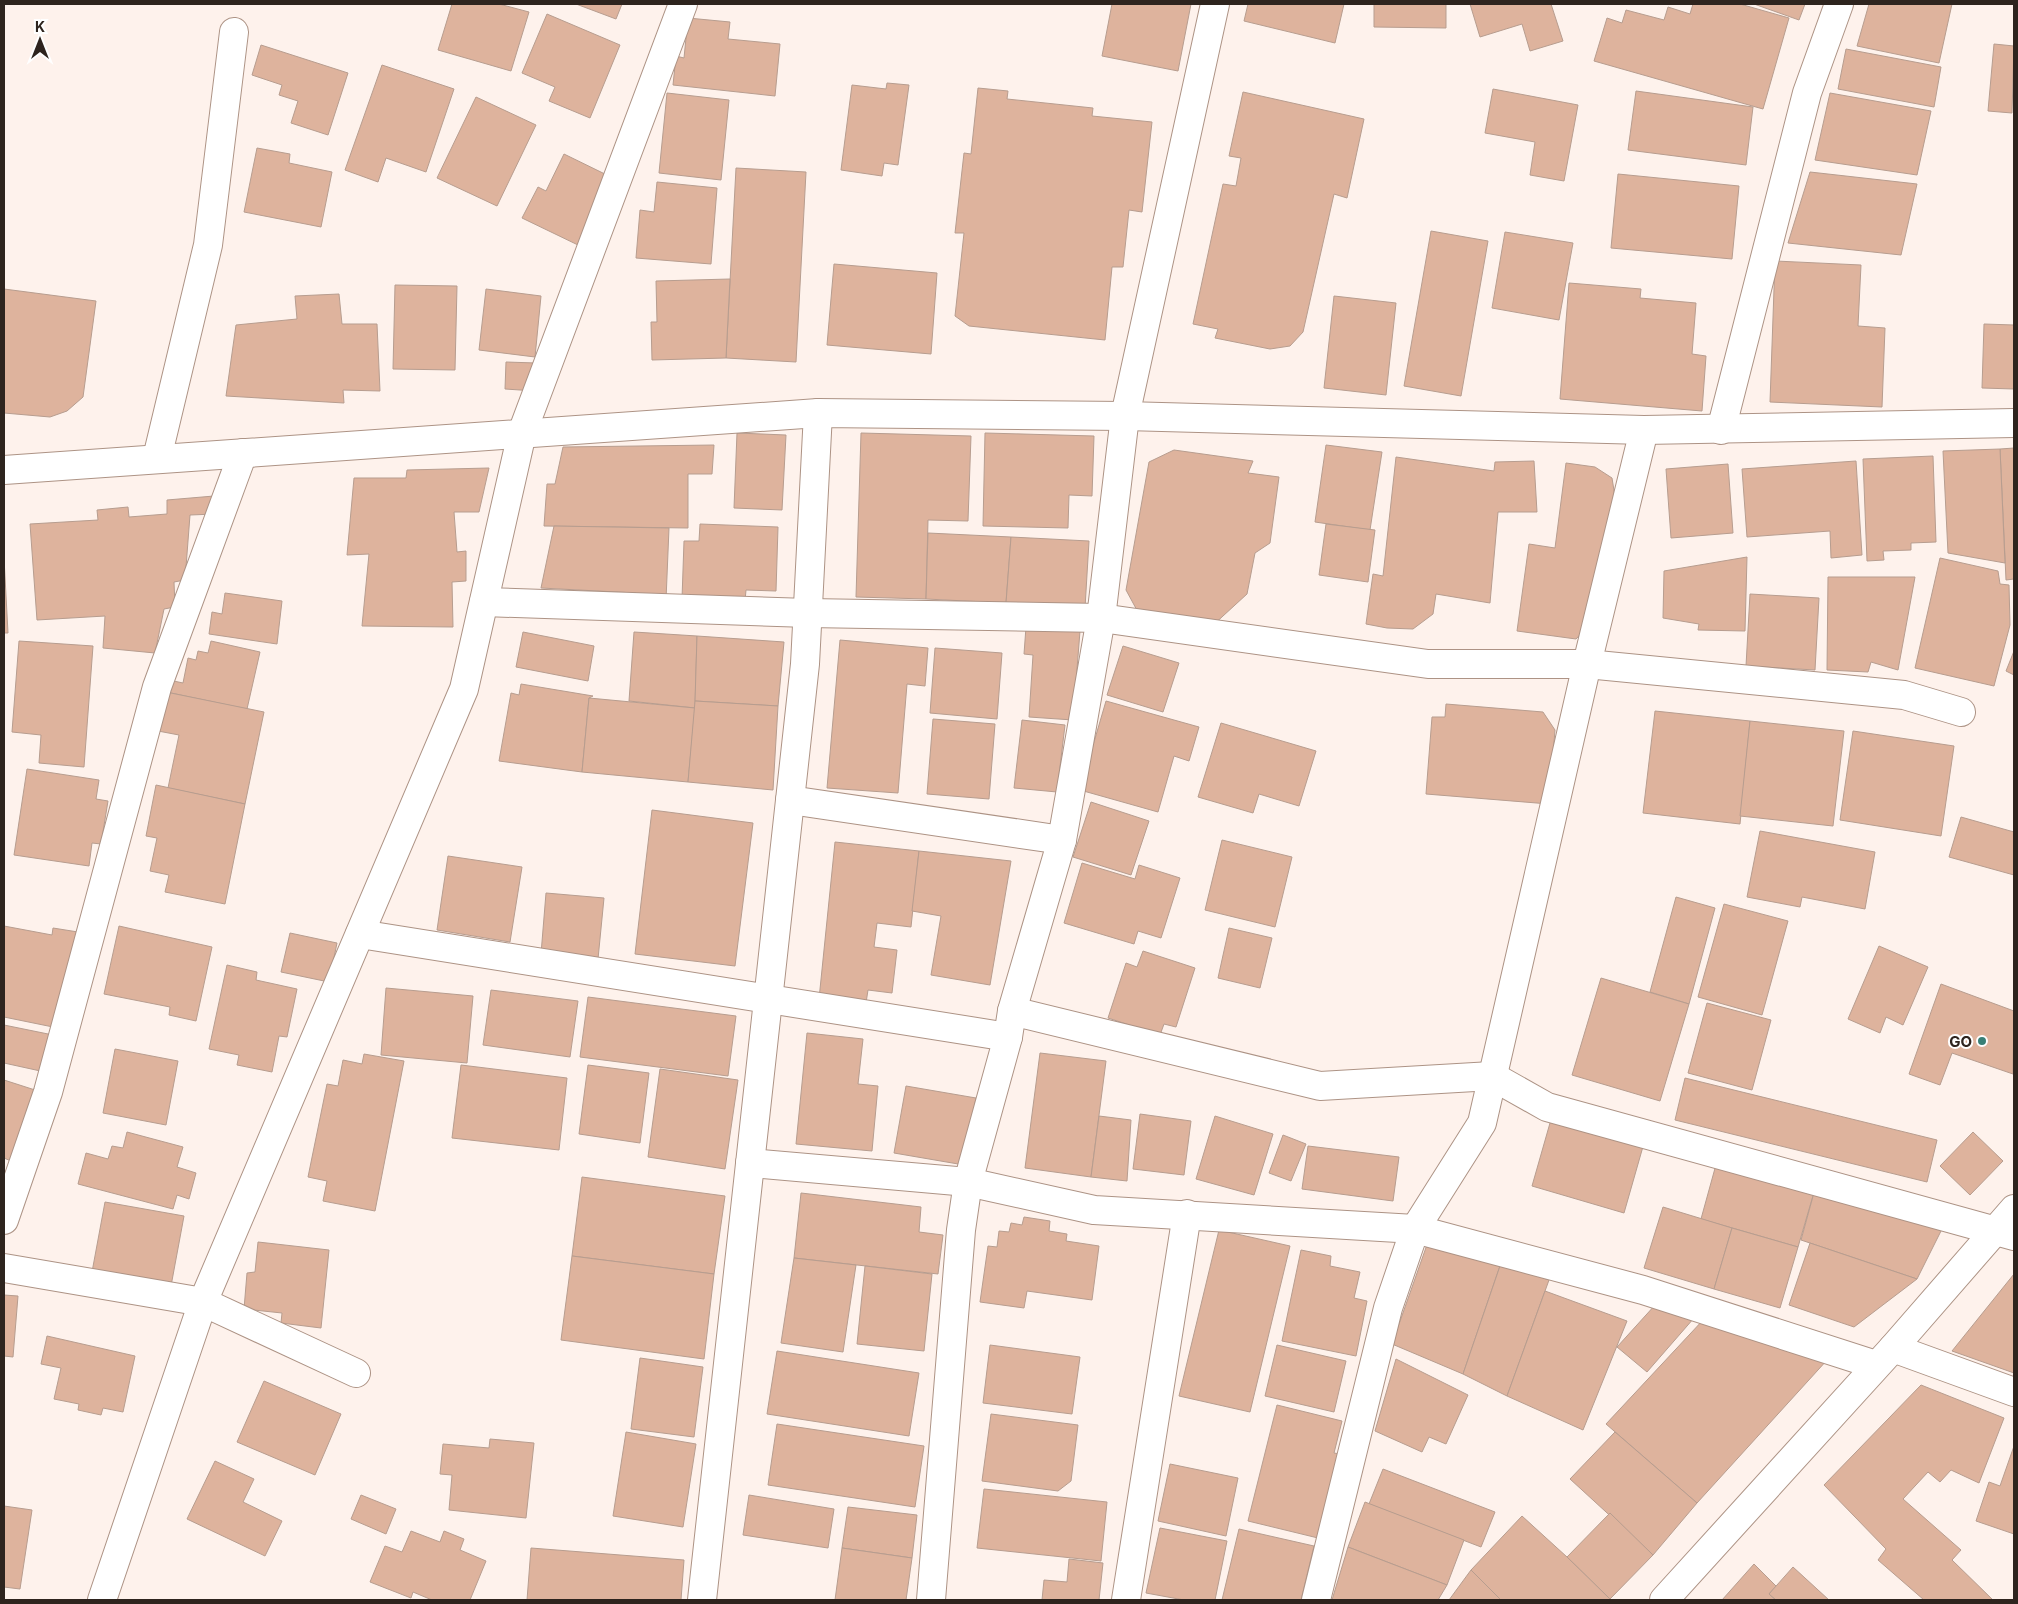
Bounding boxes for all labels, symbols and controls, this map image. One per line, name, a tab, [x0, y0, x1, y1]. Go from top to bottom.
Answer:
north arrow	[15, 15, 65, 65]
text: K	[35, 18, 45, 35]
place label: GO	[1949, 1032, 1972, 1051]
marker: GO	[1976, 1035, 1988, 1047]

